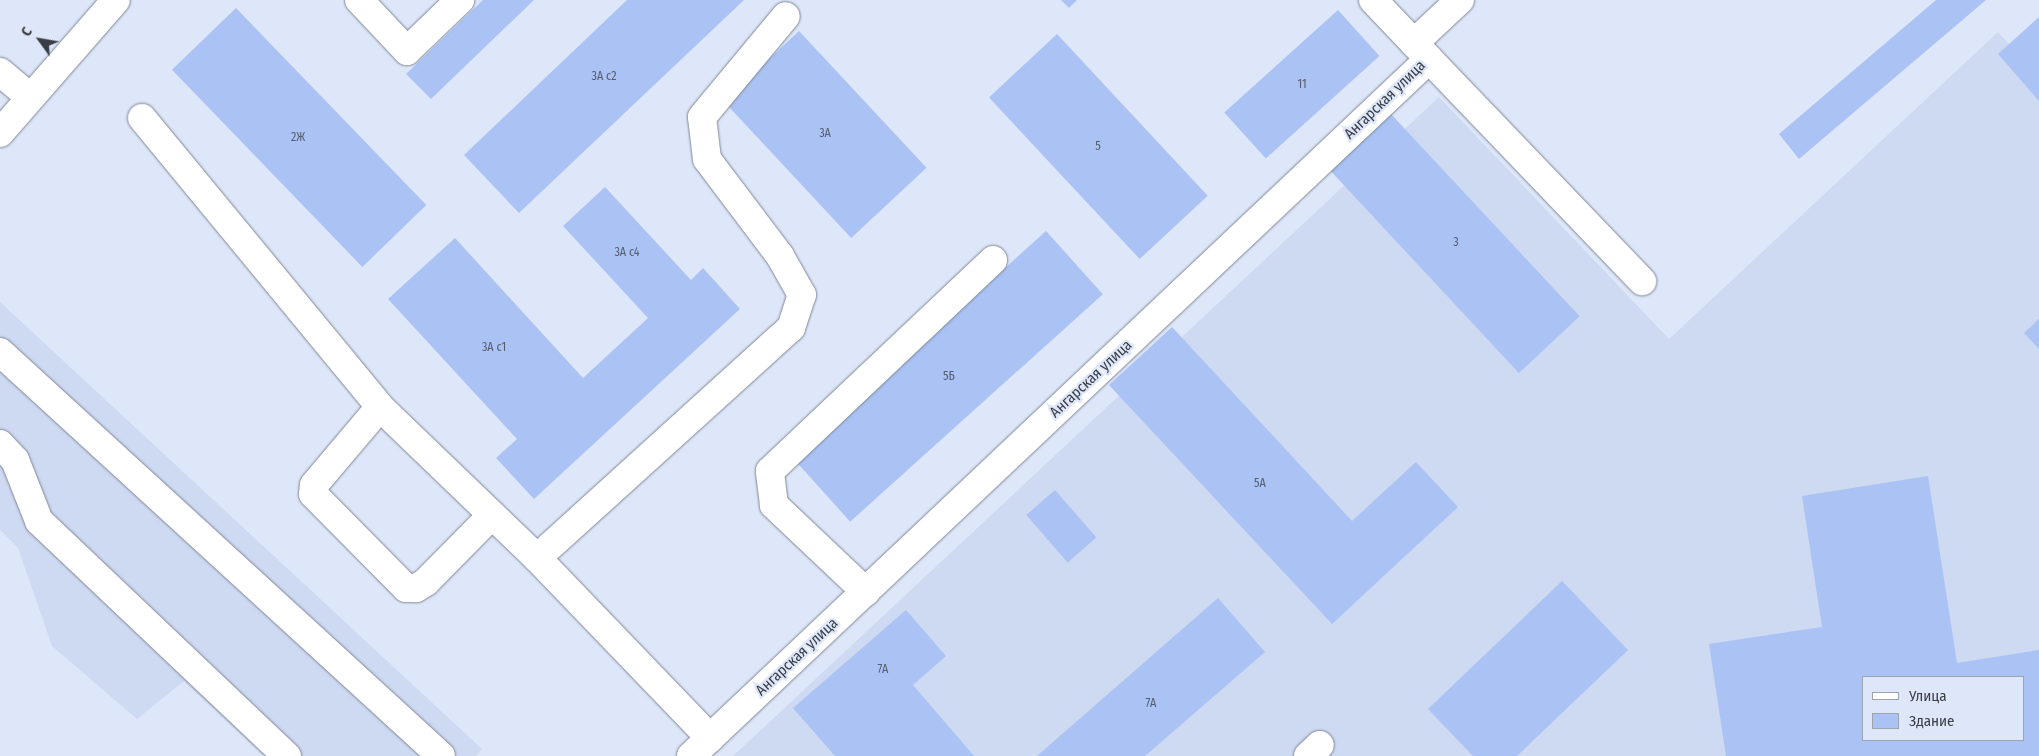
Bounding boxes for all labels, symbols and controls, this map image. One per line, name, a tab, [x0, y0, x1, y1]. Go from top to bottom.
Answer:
north arrow	[15, 15, 65, 65]
text: С	[18, 24, 36, 39]
street label: Ангарская улица	[1341, 57, 1429, 143]
house number: 3А с2	[592, 70, 616, 84]
house number: 11	[1297, 78, 1307, 92]
house number: 3А	[819, 127, 831, 141]
house number: 2Ж	[291, 131, 305, 145]
house number: 5	[1095, 140, 1101, 154]
house number: 3	[1453, 236, 1459, 250]
house number: 3А с4	[614, 246, 640, 260]
street label: Ангарская улица	[1046, 336, 1136, 422]
house number: 3А с1	[482, 341, 506, 355]
house number: 5Б	[943, 370, 955, 384]
house number: 5А	[1254, 477, 1266, 491]
street label: Ангарская улица	[752, 614, 842, 700]
house number: 7А	[878, 663, 888, 677]
legend	[1862, 676, 2024, 741]
text: Улица	[1909, 687, 1947, 705]
house number: 7А	[1146, 697, 1156, 711]
text: Здание	[1909, 712, 1955, 730]

